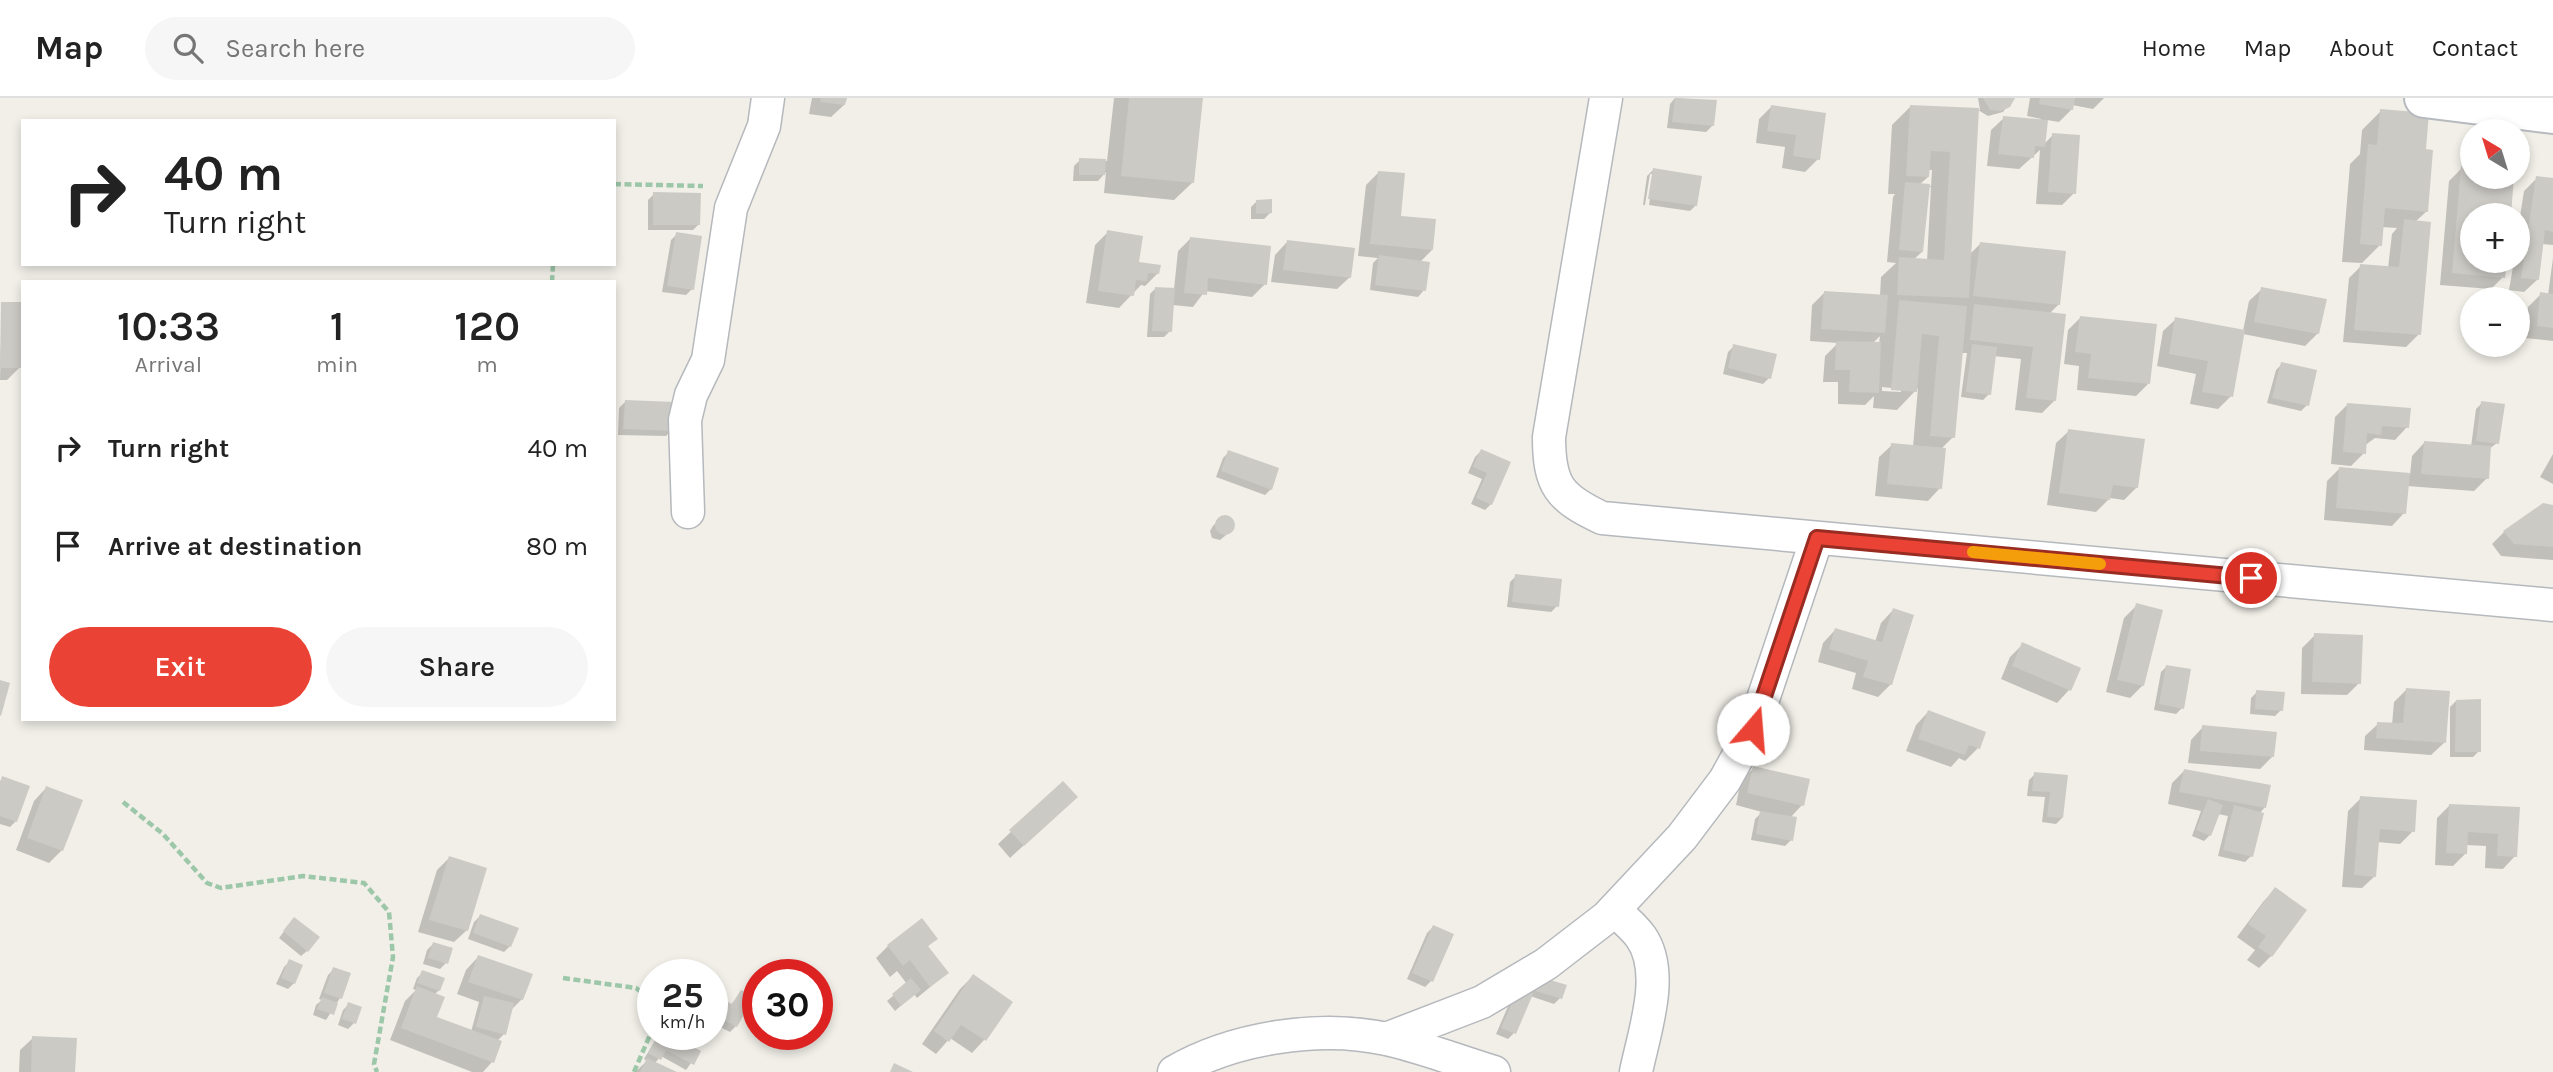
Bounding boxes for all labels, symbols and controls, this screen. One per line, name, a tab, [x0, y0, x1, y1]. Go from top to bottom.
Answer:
search box	[145, 17, 635, 80]
text: Map	[35, 29, 103, 67]
icon: search	[169, 29, 207, 67]
text: Search here	[225, 33, 365, 64]
text: Home	[2142, 34, 2206, 62]
text: Map	[2244, 34, 2291, 62]
text: About	[2329, 34, 2394, 62]
text: Contact	[2432, 34, 2518, 62]
north arrow	[2460, 119, 2530, 189]
map controls	[2460, 119, 2530, 357]
text: 40 m	[164, 145, 283, 202]
icon: right	[49, 147, 140, 238]
button: +	[2460, 203, 2530, 273]
text: Turn right	[164, 204, 306, 241]
button: −	[2460, 287, 2530, 357]
text: 10:33	[117, 301, 220, 351]
text: 1	[330, 301, 344, 351]
text: 120	[454, 301, 520, 351]
text: Arrival	[135, 351, 202, 378]
text: min	[316, 351, 358, 378]
text: m	[476, 351, 498, 378]
icon: right	[49, 429, 87, 467]
text: Turn right	[108, 433, 229, 464]
text: 40 m	[528, 433, 588, 464]
icon: arrive	[49, 527, 87, 565]
text: Arrive at destination	[108, 531, 362, 562]
text: 80 m	[526, 531, 588, 562]
pin	[2221, 548, 2281, 608]
icon: arrive	[2232, 559, 2270, 597]
button: Exit	[49, 627, 312, 707]
button: Share	[326, 627, 588, 707]
position arrow	[1716, 692, 1790, 766]
speed limit sign: 30	[742, 959, 833, 1050]
text: 25	[662, 975, 703, 1016]
text: km/h	[660, 1011, 705, 1033]

